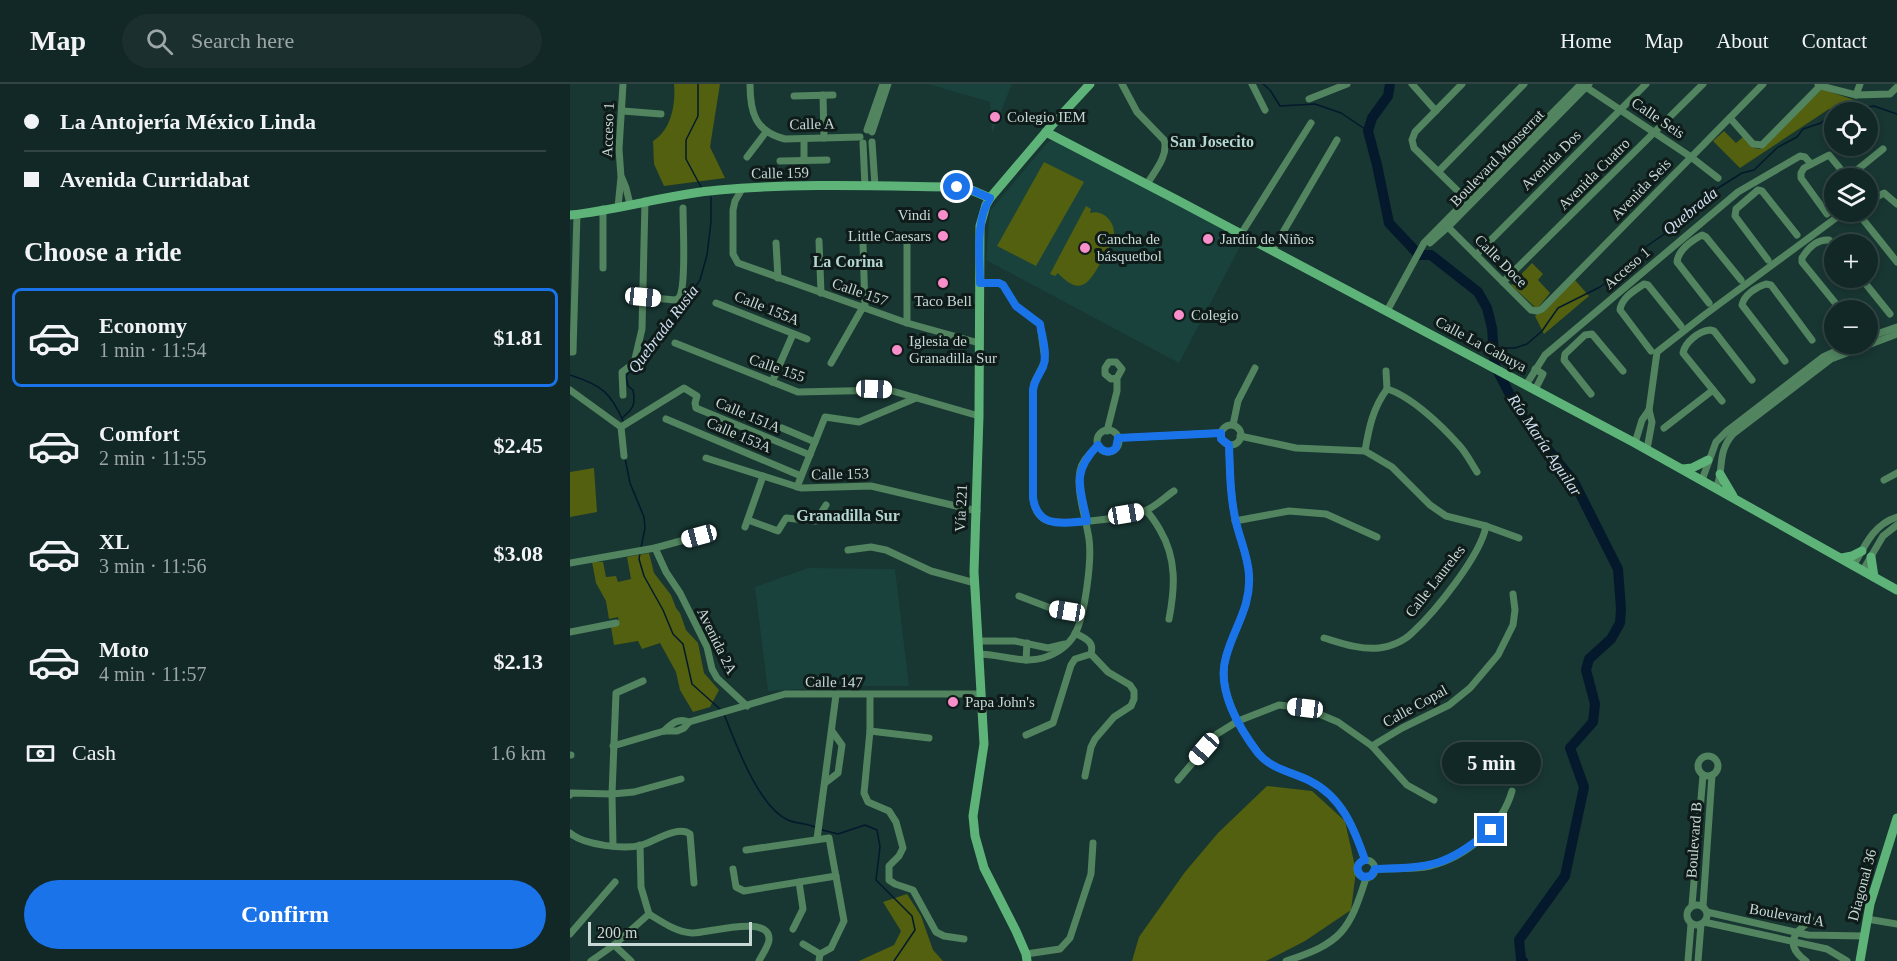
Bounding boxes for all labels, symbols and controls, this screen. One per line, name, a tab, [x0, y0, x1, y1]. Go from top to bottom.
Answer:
search box	[122, 14, 542, 68]
text: Map	[30, 25, 86, 56]
icon: search	[143, 25, 176, 58]
text: Search here	[191, 28, 294, 53]
text: Home	[1560, 29, 1612, 53]
text: Map	[1645, 29, 1683, 53]
text: About	[1716, 29, 1769, 53]
text: Contact	[1802, 29, 1867, 53]
street label: Calle Seis	[1628, 94, 1688, 142]
street label: Acceso 1	[599, 102, 617, 158]
map controls	[1824, 102, 1878, 354]
button: locate	[1824, 102, 1878, 156]
street label: Boulevard Monserrat	[1447, 106, 1548, 210]
text: La Antojería México Linda	[60, 109, 316, 134]
place label: Colegio IEM	[1007, 109, 1086, 125]
marker: Colegio IEM	[988, 110, 1002, 124]
street label: Calle A	[789, 116, 835, 132]
street label: Avenida Dos	[1518, 127, 1584, 193]
district label: San Josecito	[1170, 133, 1254, 150]
street label: Avenida Cuatro	[1555, 135, 1633, 213]
street label: Avenida Seis	[1608, 155, 1674, 223]
street label: Calle 159	[751, 164, 809, 182]
text: Avenida Curridabat	[60, 167, 250, 192]
button: layers	[1824, 168, 1878, 222]
route start	[943, 173, 970, 200]
water label: Quebrada	[1659, 184, 1721, 238]
place label: Vindi	[898, 207, 931, 223]
marker: Vindi	[936, 208, 950, 222]
place label: Little Caesars	[848, 228, 931, 244]
marker: Little Caesars	[936, 229, 950, 243]
place label: Cancha de básquetbol	[1097, 231, 1162, 264]
place label: Jardín de Niños	[1220, 231, 1314, 247]
marker: Jardín de Niños	[1201, 232, 1215, 246]
street label: Calle Doce	[1472, 232, 1531, 291]
button: +	[1824, 234, 1878, 288]
text: Choose a ride	[24, 237, 182, 267]
marker: Cancha de básquetbol	[1078, 241, 1092, 255]
street label: Acceso 1	[1601, 244, 1653, 292]
district label: La Corina	[813, 253, 883, 270]
street label: Calle 157	[830, 275, 890, 309]
marker: Taco Bell	[936, 276, 950, 290]
water label: Quebrada Rusia	[625, 282, 701, 376]
car	[624, 286, 662, 308]
street label: Calle 155A	[732, 288, 802, 328]
place label: Taco Bell	[914, 293, 972, 309]
button: −	[1824, 300, 1878, 354]
place label: Colegio	[1191, 307, 1239, 323]
marker: Colegio	[1172, 308, 1186, 322]
icon: car	[27, 311, 81, 365]
text: Economy	[99, 313, 187, 338]
street label: Calle La Cabuya	[1433, 313, 1530, 375]
text: $1.81	[494, 325, 543, 350]
place label: Iglesia de Granadilla Sur	[909, 333, 997, 366]
text: 1 min · 11:54	[99, 339, 207, 361]
marker: Iglesia de Granadilla Sur	[890, 343, 904, 357]
street label: Calle 155	[747, 351, 807, 385]
car	[856, 379, 892, 399]
water label: Río María Aguilar	[1503, 390, 1586, 500]
street label: Calle 151A	[713, 394, 783, 436]
street label: Calle 153A	[704, 414, 774, 456]
icon: car	[27, 419, 81, 473]
text: Comfort	[99, 421, 180, 446]
text: $2.45	[494, 433, 543, 458]
text: 2 min · 11:55	[99, 447, 207, 469]
street label: Calle 153	[811, 465, 869, 483]
street label: Vía 221	[952, 484, 970, 532]
car	[1107, 502, 1145, 526]
district label: Granadilla Sur	[796, 507, 900, 524]
car	[679, 523, 719, 549]
icon: car	[27, 527, 81, 581]
text: XL	[99, 529, 130, 554]
text: $3.08	[494, 541, 543, 566]
street label: Calle Laureles	[1402, 542, 1468, 620]
text: 3 min · 11:56	[99, 555, 207, 577]
car	[1048, 599, 1086, 623]
street label: Avenida 2A	[694, 605, 740, 677]
icon: car	[27, 635, 81, 689]
text: Moto	[99, 637, 149, 662]
text: $2.13	[494, 649, 543, 674]
text: 4 min · 11:57	[99, 663, 207, 685]
street label: Calle 147	[805, 673, 864, 691]
street label: Calle Copal	[1380, 682, 1450, 730]
place label: Papa John's	[965, 694, 1035, 710]
marker: Papa John's	[946, 695, 960, 709]
car	[1286, 697, 1324, 719]
car	[1185, 730, 1223, 768]
icon: cash	[24, 737, 57, 770]
text: Cash	[72, 740, 116, 765]
text: 1.6 km	[490, 742, 546, 764]
callout: 5 min	[1442, 743, 1540, 785]
text: 5 min	[1467, 752, 1516, 774]
street label: Boulevard B	[1683, 801, 1705, 879]
route end	[1477, 816, 1504, 843]
street label: Diagonal 36	[1845, 847, 1879, 923]
button: Confirm	[24, 880, 546, 949]
street label: Boulevard A	[1748, 901, 1826, 930]
scale bar	[588, 919, 752, 946]
text: 200 m	[597, 924, 637, 941]

